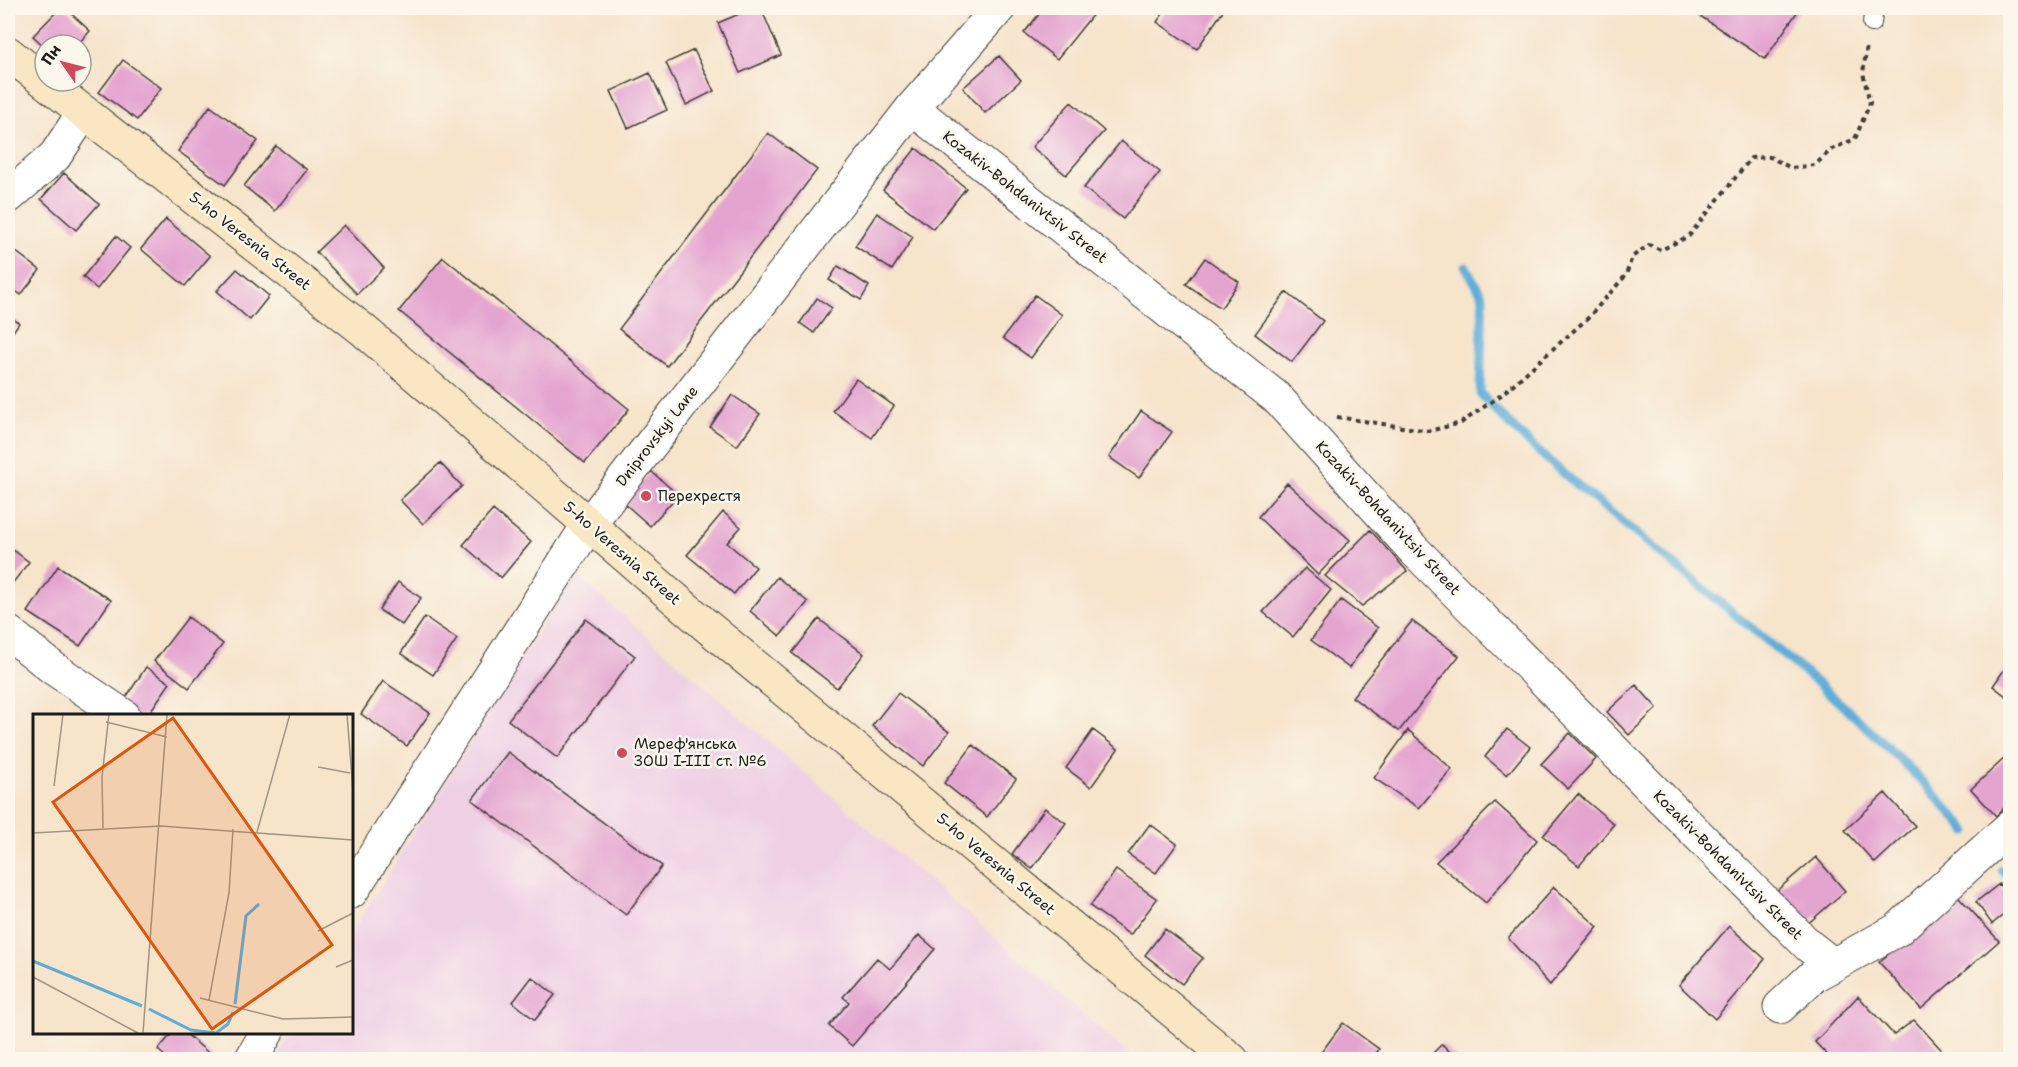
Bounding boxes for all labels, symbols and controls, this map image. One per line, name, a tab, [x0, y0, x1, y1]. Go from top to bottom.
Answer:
north arrow	[33, 33, 93, 93]
text: Пн	[36, 40, 66, 69]
street label: Kozakiv-Bohdanivtsiv Street	[938, 126, 1112, 268]
street label: 5-ho Veresnia Street	[185, 187, 315, 295]
street label: Dniprovskyi Lane	[611, 382, 703, 490]
street label: Kozakiv-Bohdanivtsiv Street	[1311, 437, 1465, 599]
place label: Перехрестя	[658, 486, 741, 506]
marker: Перехрестя	[639, 489, 653, 503]
street label: 5-ho Veresnia Street	[559, 497, 685, 609]
inset map	[33, 714, 352, 1034]
place label: Мереф'янська ЗОШ І-ІІІ ст. №6	[634, 734, 767, 771]
marker: Мереф'янська ЗОШ І-ІІІ ст. №6	[615, 746, 629, 760]
street label: Kozakiv-Bohdanivtsiv Street	[1649, 786, 1807, 944]
street label: 5-ho Veresnia Street	[932, 808, 1060, 920]

